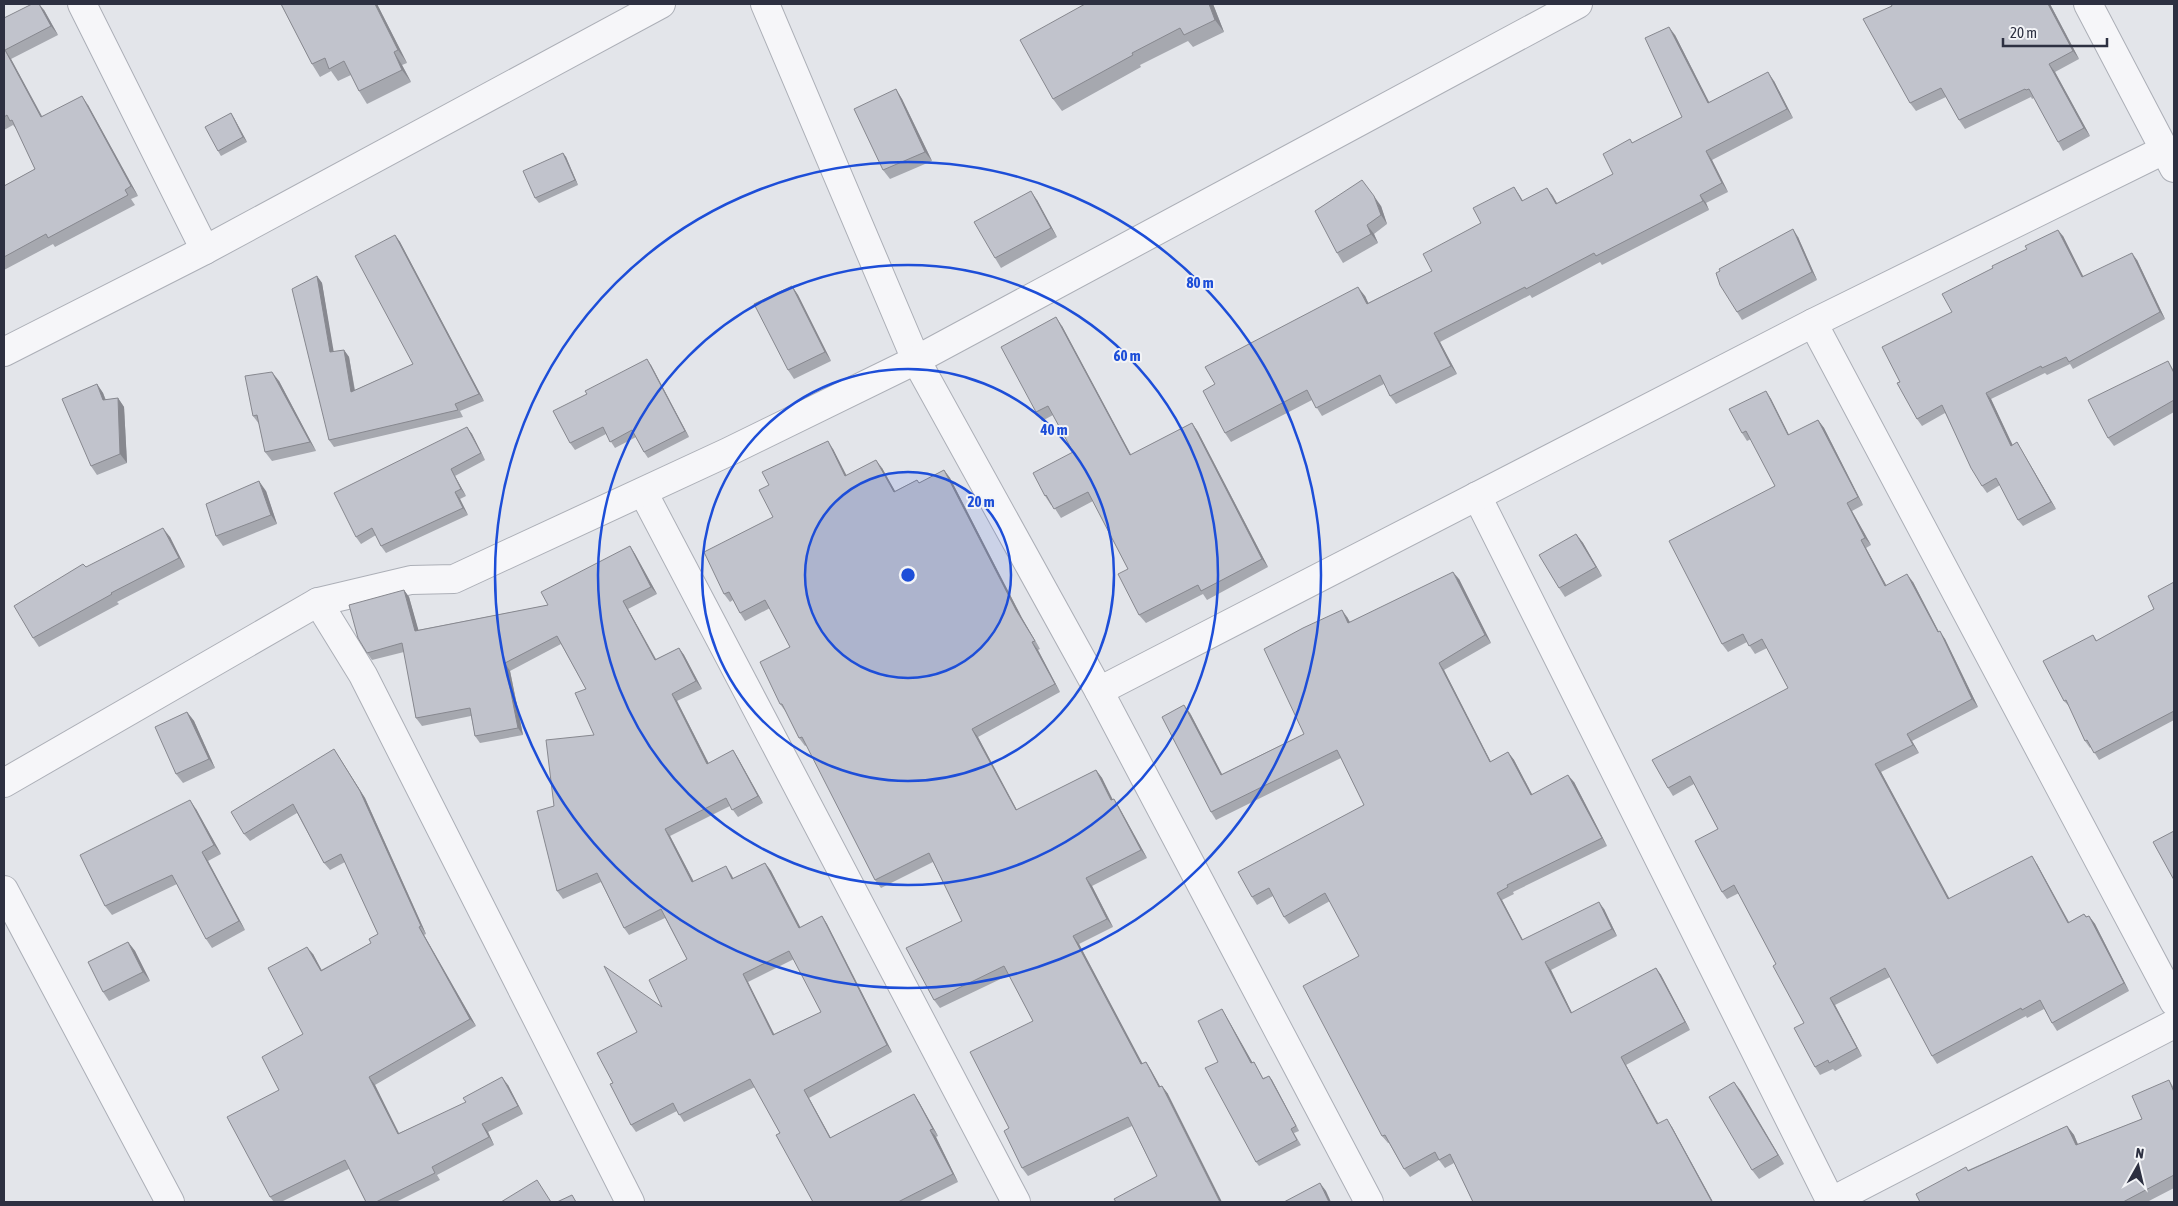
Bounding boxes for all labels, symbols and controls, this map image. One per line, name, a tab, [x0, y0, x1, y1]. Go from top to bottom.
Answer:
scale bar	[2003, 15, 2107, 47]
text: 20 m	[2010, 24, 2037, 41]
text: 80 m	[1187, 274, 1214, 291]
text: 60 m	[1114, 347, 1141, 364]
text: 40 m	[1040, 421, 1068, 438]
text: 20 m	[968, 493, 995, 510]
centre of rings	[899, 566, 917, 584]
north arrow	[2113, 1141, 2163, 1191]
text: N	[2135, 1145, 2145, 1162]

